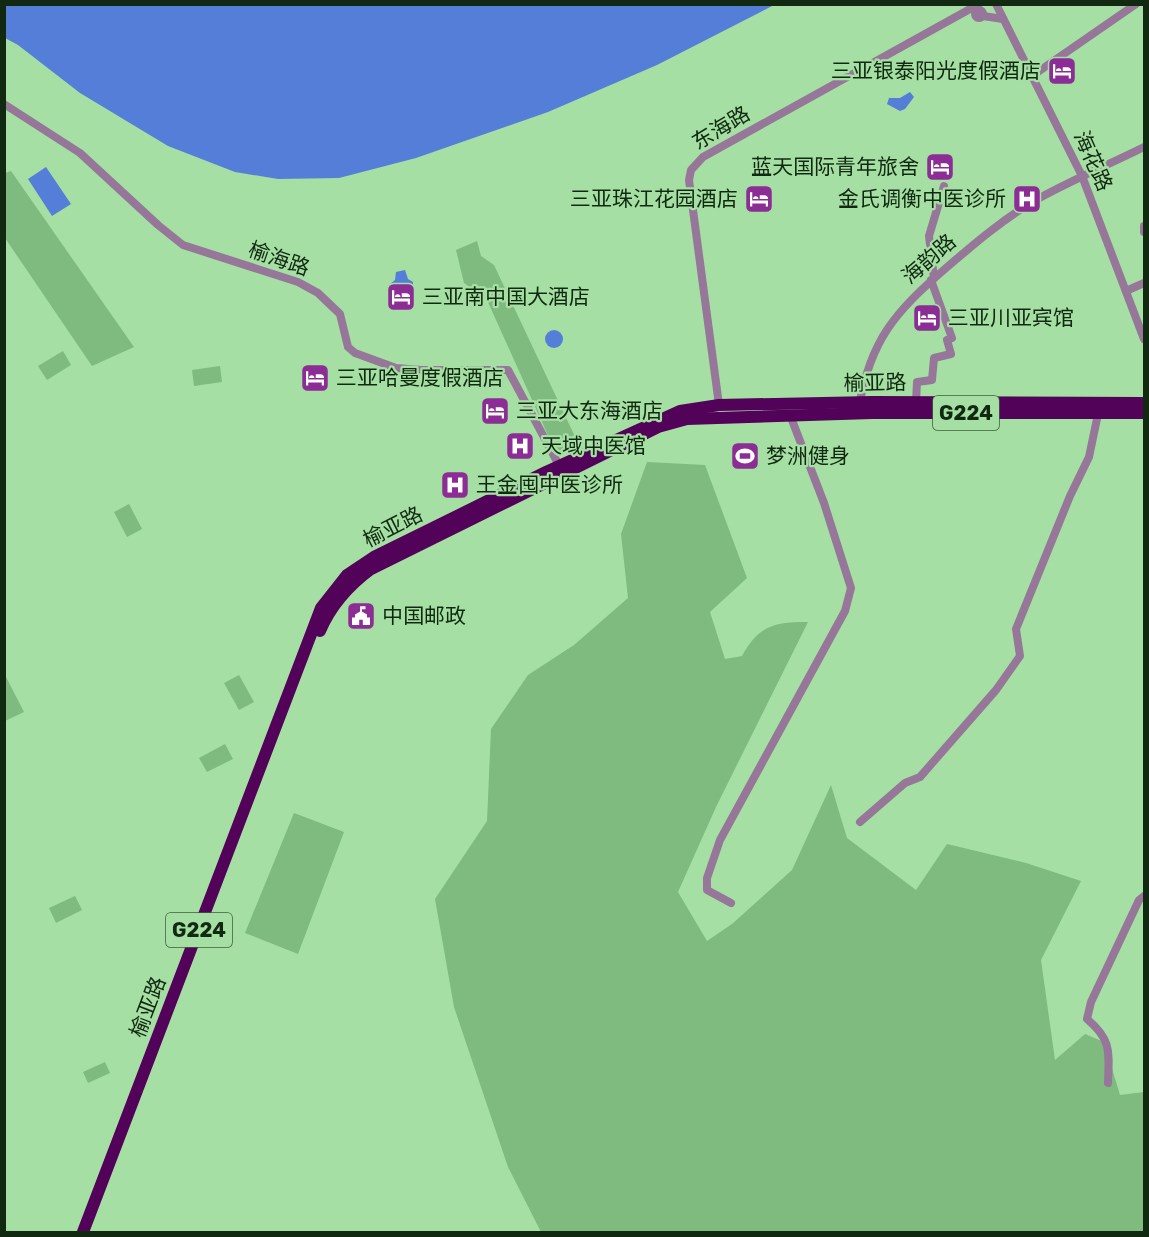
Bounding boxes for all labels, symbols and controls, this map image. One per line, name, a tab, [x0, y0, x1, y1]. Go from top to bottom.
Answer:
hotel icon: 三亚银泰阳光度假酒店	[1046, 55, 1078, 87]
place label: 三亚银泰阳光度假酒店	[831, 58, 1041, 83]
street label: 东海路	[687, 101, 754, 155]
street label: 海花路	[1069, 127, 1118, 195]
hotel icon: 蓝天国际青年旅舍	[924, 151, 956, 183]
place label: 蓝天国际青年旅舍	[751, 154, 919, 179]
hotel icon: 三亚珠江花园酒店	[743, 183, 775, 215]
hospital icon: 金氏调衡中医诊所	[1011, 183, 1043, 215]
place label: 三亚珠江花园酒店	[570, 186, 738, 211]
place label: 金氏调衡中医诊所	[838, 186, 1006, 211]
street label: 海韵路	[897, 229, 961, 289]
street label: 榆海路	[245, 236, 313, 281]
hotel icon: 三亚南中国大酒店	[385, 281, 417, 313]
place label: 三亚南中国大酒店	[422, 284, 590, 309]
hotel icon: 三亚川亚宾馆	[911, 302, 943, 334]
place label: 三亚川亚宾馆	[948, 305, 1074, 330]
hotel icon: 三亚哈曼度假酒店	[299, 362, 331, 394]
place label: 三亚哈曼度假酒店	[336, 365, 504, 390]
street label: 榆亚路	[843, 369, 907, 396]
hotel icon: 三亚大东海酒店	[479, 395, 511, 427]
road number: G224	[933, 396, 999, 430]
place label: 三亚大东海酒店	[516, 398, 663, 423]
hospital icon: 天域中医馆	[504, 430, 536, 462]
place label: 天域中医馆	[541, 433, 646, 458]
sports icon: 梦洲健身	[729, 440, 761, 472]
place label: 梦洲健身	[766, 443, 850, 468]
hospital icon: 王金囤中医诊所	[439, 469, 471, 501]
place label: 王金囤中医诊所	[476, 472, 623, 497]
street label: 榆亚路	[359, 501, 427, 552]
public building icon: 中国邮政	[345, 600, 377, 632]
place label: 中国邮政	[382, 603, 466, 628]
road number: G224	[166, 913, 232, 947]
street label: 榆亚路	[125, 973, 170, 1041]

